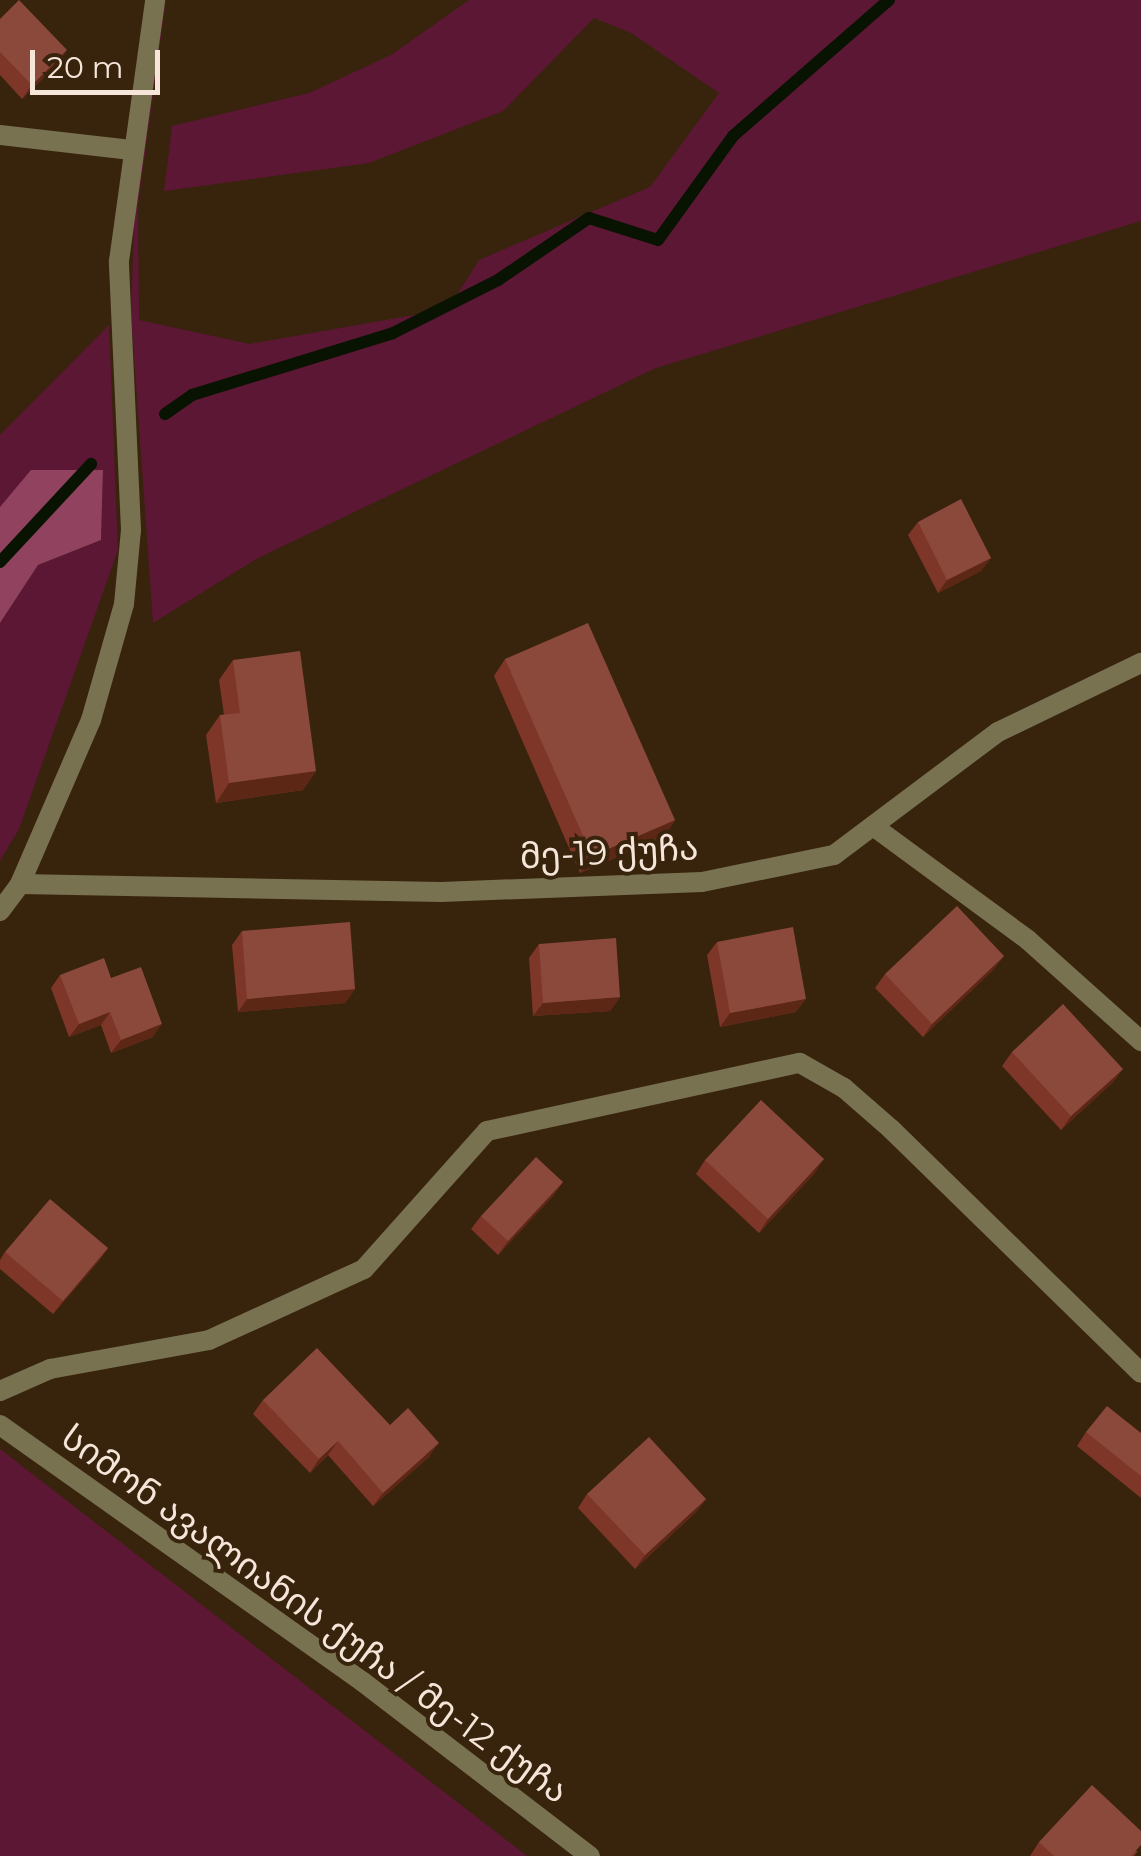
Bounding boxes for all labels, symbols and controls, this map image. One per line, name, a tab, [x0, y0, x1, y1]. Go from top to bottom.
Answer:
scale bar	[35, 30, 165, 92]
text: 20 m	[47, 49, 124, 86]
street label: მე-19 ქუჩა	[519, 826, 699, 878]
street label: სიმონ ავალიანის ქუჩა / მე-12 ქუჩა	[53, 1416, 577, 1812]

